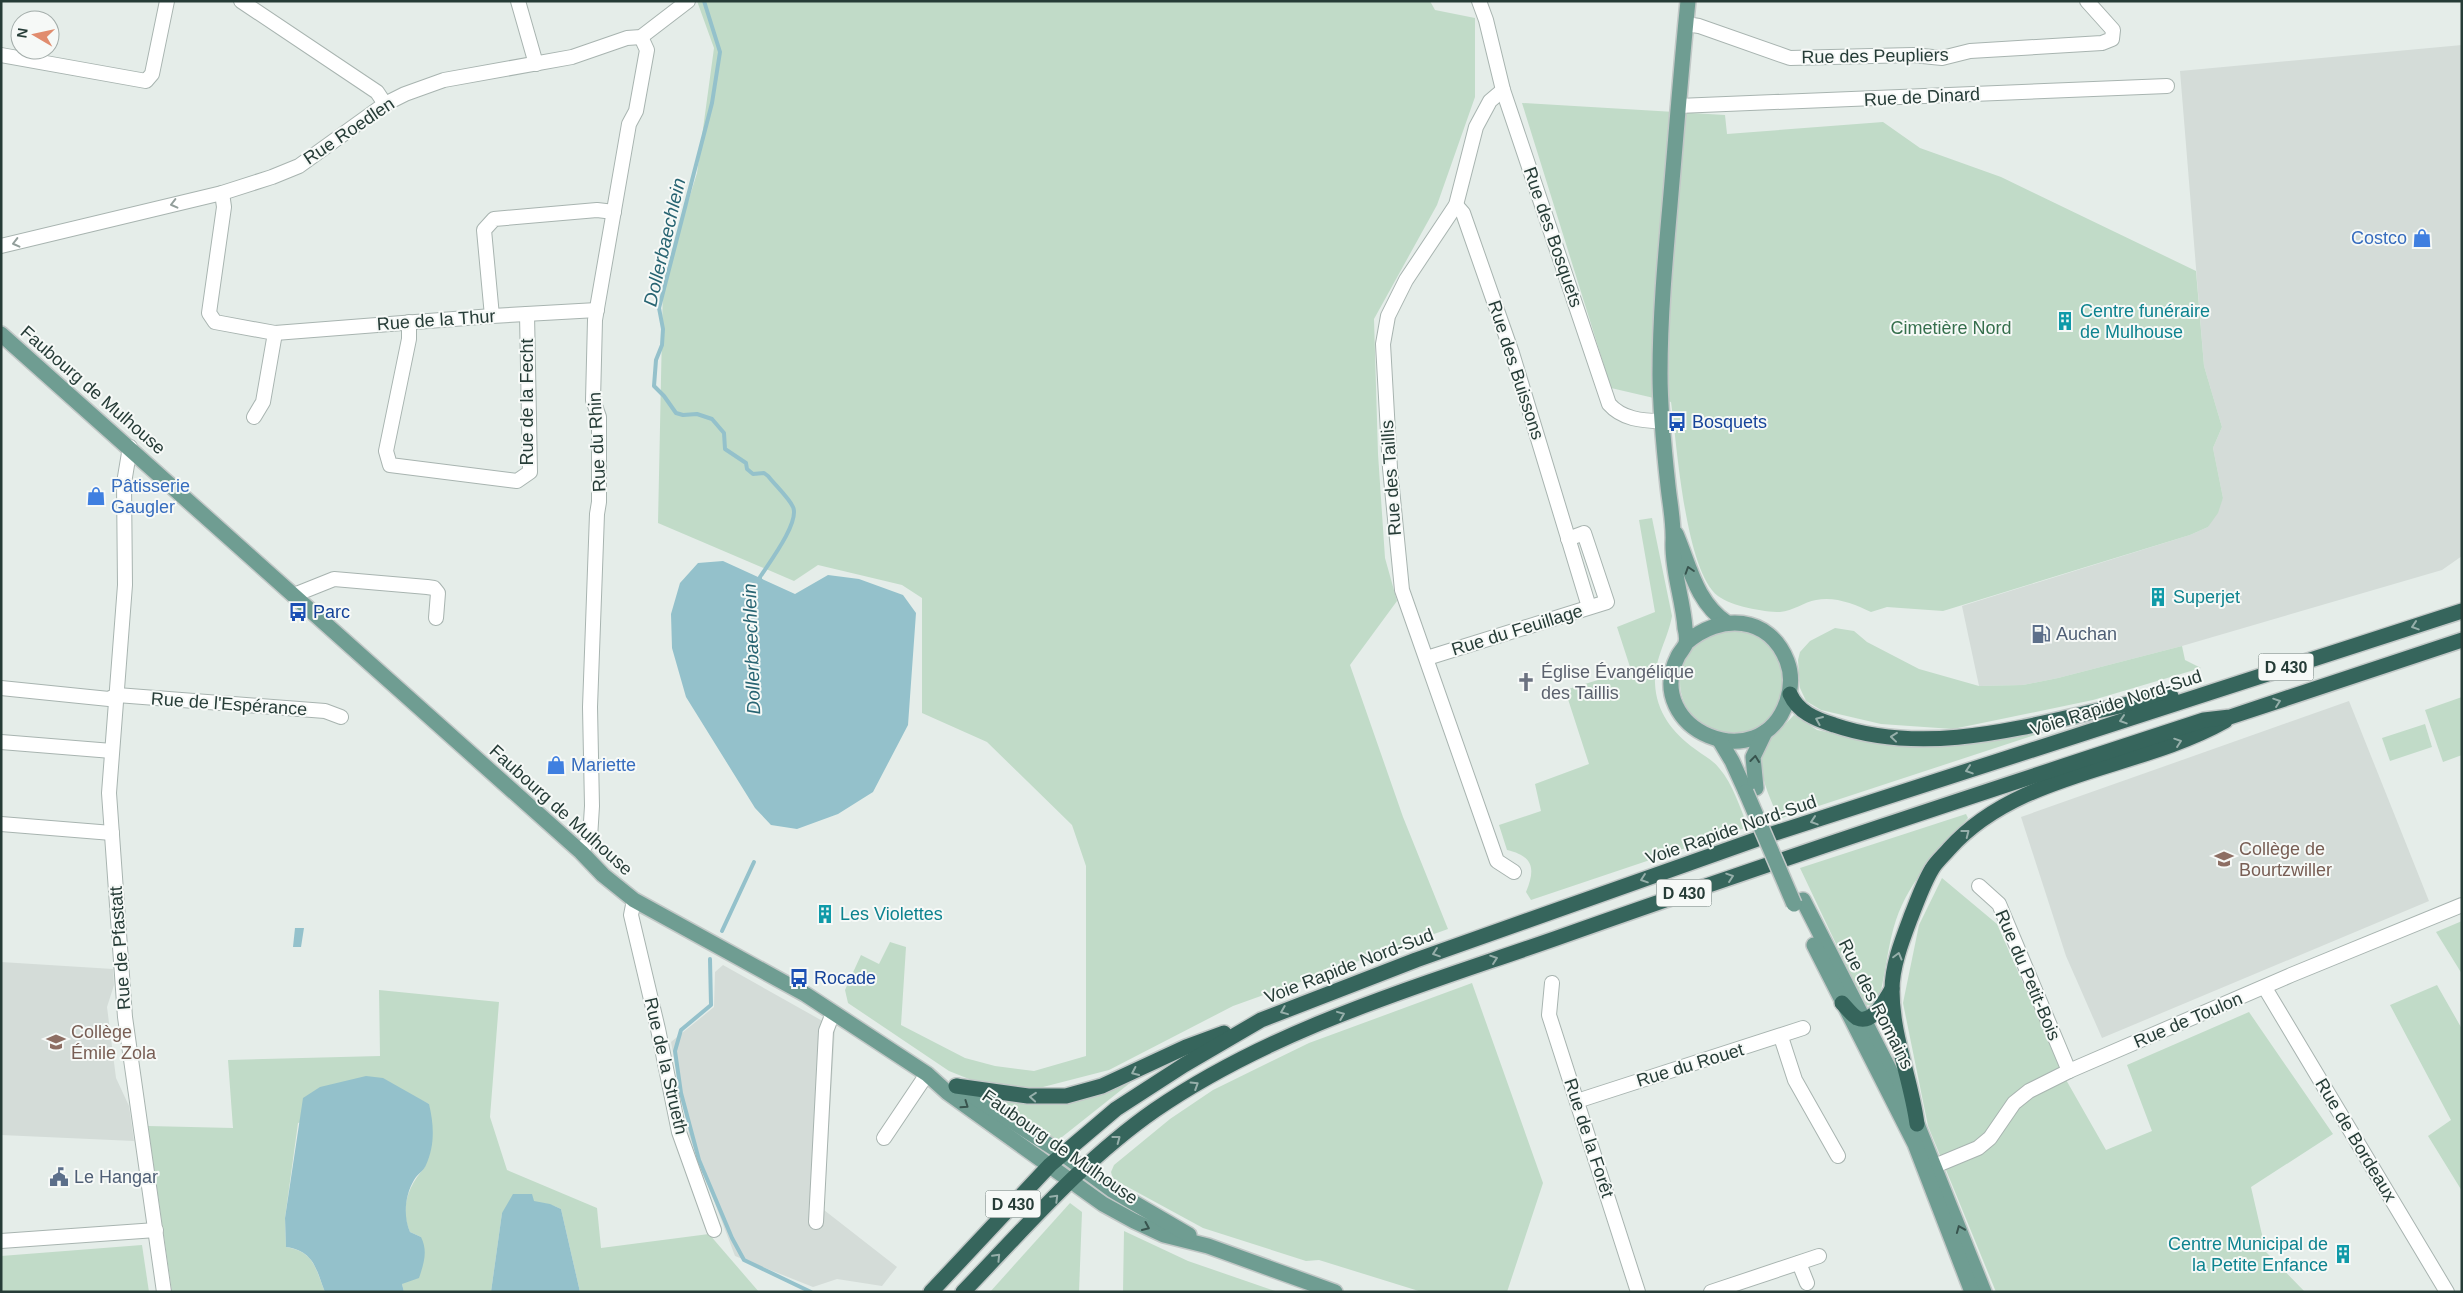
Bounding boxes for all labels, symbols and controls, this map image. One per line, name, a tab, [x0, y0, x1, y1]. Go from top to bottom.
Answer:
north arrow	[10, 10, 60, 60]
text: N	[13, 27, 31, 39]
street label: Rue des Peupliers	[1801, 45, 1949, 67]
street label: Rue de Dinard	[1864, 84, 1980, 110]
street label: Rue Roedlen	[300, 93, 398, 169]
street label: Rue des Bosquets	[1520, 164, 1586, 310]
water label: Dollerbaechlein	[640, 176, 689, 308]
one-way arrow	[170, 198, 179, 209]
shop icon: Costco	[2411, 227, 2433, 249]
place label: Costco	[2351, 228, 2407, 248]
one-way arrow	[13, 237, 21, 247]
street label: Rue des Buissons	[1484, 298, 1548, 442]
place label: Centre funéraire de Mulhouse	[2080, 301, 2210, 342]
street label: Rue de la Thur	[376, 306, 496, 334]
building icon: Centre funéraire de Mulhouse	[2054, 310, 2076, 332]
park label: Cimetière Nord	[1890, 318, 2012, 338]
street label: Faubourg de Mulhouse	[17, 322, 169, 458]
street label: Rue de la Fecht	[517, 338, 537, 466]
street label: Rue du Rhin	[584, 392, 610, 492]
bus stop icon: Bosquets	[1666, 411, 1688, 433]
place label: Bosquets	[1692, 412, 1767, 432]
street label: Rue des Taillis	[1377, 420, 1405, 536]
place label: Pâtisserie Gaugler	[111, 476, 190, 517]
shop icon: Pâtisserie Gaugler	[85, 485, 107, 507]
one-way arrow	[1685, 566, 1695, 574]
water label: Dollerbaechlein	[739, 583, 764, 715]
building icon: Superjet	[2147, 586, 2169, 608]
place label: Superjet	[2173, 587, 2240, 607]
bus stop icon: Parc	[287, 601, 309, 623]
street label: Rue du Feuillage	[1449, 601, 1585, 659]
place label: Parc	[313, 602, 350, 622]
one-way arrow	[2412, 620, 2420, 630]
fuel station icon: Auchan	[2030, 623, 2052, 645]
place label: Auchan	[2056, 624, 2117, 644]
road number: D 430	[2258, 654, 2314, 680]
place label: Église Évangélique des Taillis	[1541, 662, 1694, 703]
street label: Voie Rapide Nord-Sud	[2028, 666, 2204, 740]
church icon: Église Évangélique des Taillis	[1515, 671, 1537, 693]
street label: Rue de l'Espérance	[150, 689, 308, 719]
one-way arrow	[2272, 698, 2280, 708]
one-way arrow	[2120, 714, 2128, 724]
one-way arrow	[1815, 715, 1824, 726]
one-way arrow	[1889, 732, 1897, 743]
one-way arrow	[2173, 737, 2182, 747]
street label: Faubourg de Mulhouse	[486, 741, 636, 879]
shop icon: Mariette	[545, 754, 567, 776]
place label: Mariette	[571, 755, 636, 775]
one-way arrow	[1749, 755, 1760, 763]
one-way arrow	[1965, 765, 1974, 775]
street label: Voie Rapide Nord-Sud	[1643, 791, 1819, 869]
one-way arrow	[1811, 815, 1819, 825]
one-way arrow	[1960, 831, 1969, 839]
place label: Collège de Bourtzwiller	[2239, 839, 2332, 880]
school or university icon: Collège de Bourtzwiller	[2213, 848, 2235, 870]
one-way arrow	[1725, 872, 1734, 882]
one-way arrow	[1640, 873, 1649, 883]
road number: D 430	[1656, 880, 1712, 906]
street label: Rue de Pfastatt	[106, 885, 134, 1011]
building icon: Les Violettes	[814, 903, 836, 925]
place label: Les Violettes	[840, 904, 943, 924]
street label: Rue du Petit-Bois	[1991, 907, 2065, 1043]
street label: Voie Rapide Nord-Sud	[1262, 925, 1436, 1007]
street label: Rue des Romains	[1835, 936, 1917, 1072]
one-way arrow	[1432, 947, 1440, 957]
one-way arrow	[1892, 952, 1903, 961]
one-way arrow	[1490, 955, 1498, 965]
bus stop icon: Rocade	[788, 967, 810, 989]
place label: Rocade	[814, 968, 876, 988]
street label: Rue de Toulon	[2131, 988, 2245, 1052]
street label: Rue de la Strueth	[640, 995, 692, 1137]
one-way arrow	[1280, 1004, 1289, 1015]
one-way arrow	[1337, 1010, 1345, 1020]
place label: Collège Émile Zola	[71, 1022, 157, 1063]
school or university icon: Collège Émile Zola	[45, 1031, 67, 1053]
street label: Rue du Rouet	[1634, 1039, 1746, 1091]
one-way arrow	[1131, 1066, 1140, 1076]
street label: Rue de Bordeaux	[2311, 1075, 2401, 1205]
street label: Rue de la Forêt	[1560, 1076, 1618, 1200]
one-way arrow	[1190, 1081, 1199, 1091]
street label: Faubourg de Mulhouse	[978, 1086, 1142, 1208]
one-way arrow	[1029, 1091, 1037, 1102]
one-way arrow	[959, 1099, 968, 1108]
one-way arrow	[1111, 1136, 1120, 1144]
public building icon: Le Hangar	[48, 1166, 70, 1188]
place label: Le Hangar	[74, 1167, 158, 1187]
road number: D 430	[986, 1190, 1040, 1218]
one-way arrow	[1049, 1195, 1058, 1204]
one-way arrow	[1141, 1220, 1150, 1231]
one-way arrow	[1956, 1225, 1966, 1233]
place label: Centre Municipal de la Petite Enfance	[2168, 1234, 2328, 1275]
building icon: Centre Municipal de la Petite Enfance	[2332, 1243, 2354, 1265]
one-way arrow	[992, 1254, 1001, 1263]

